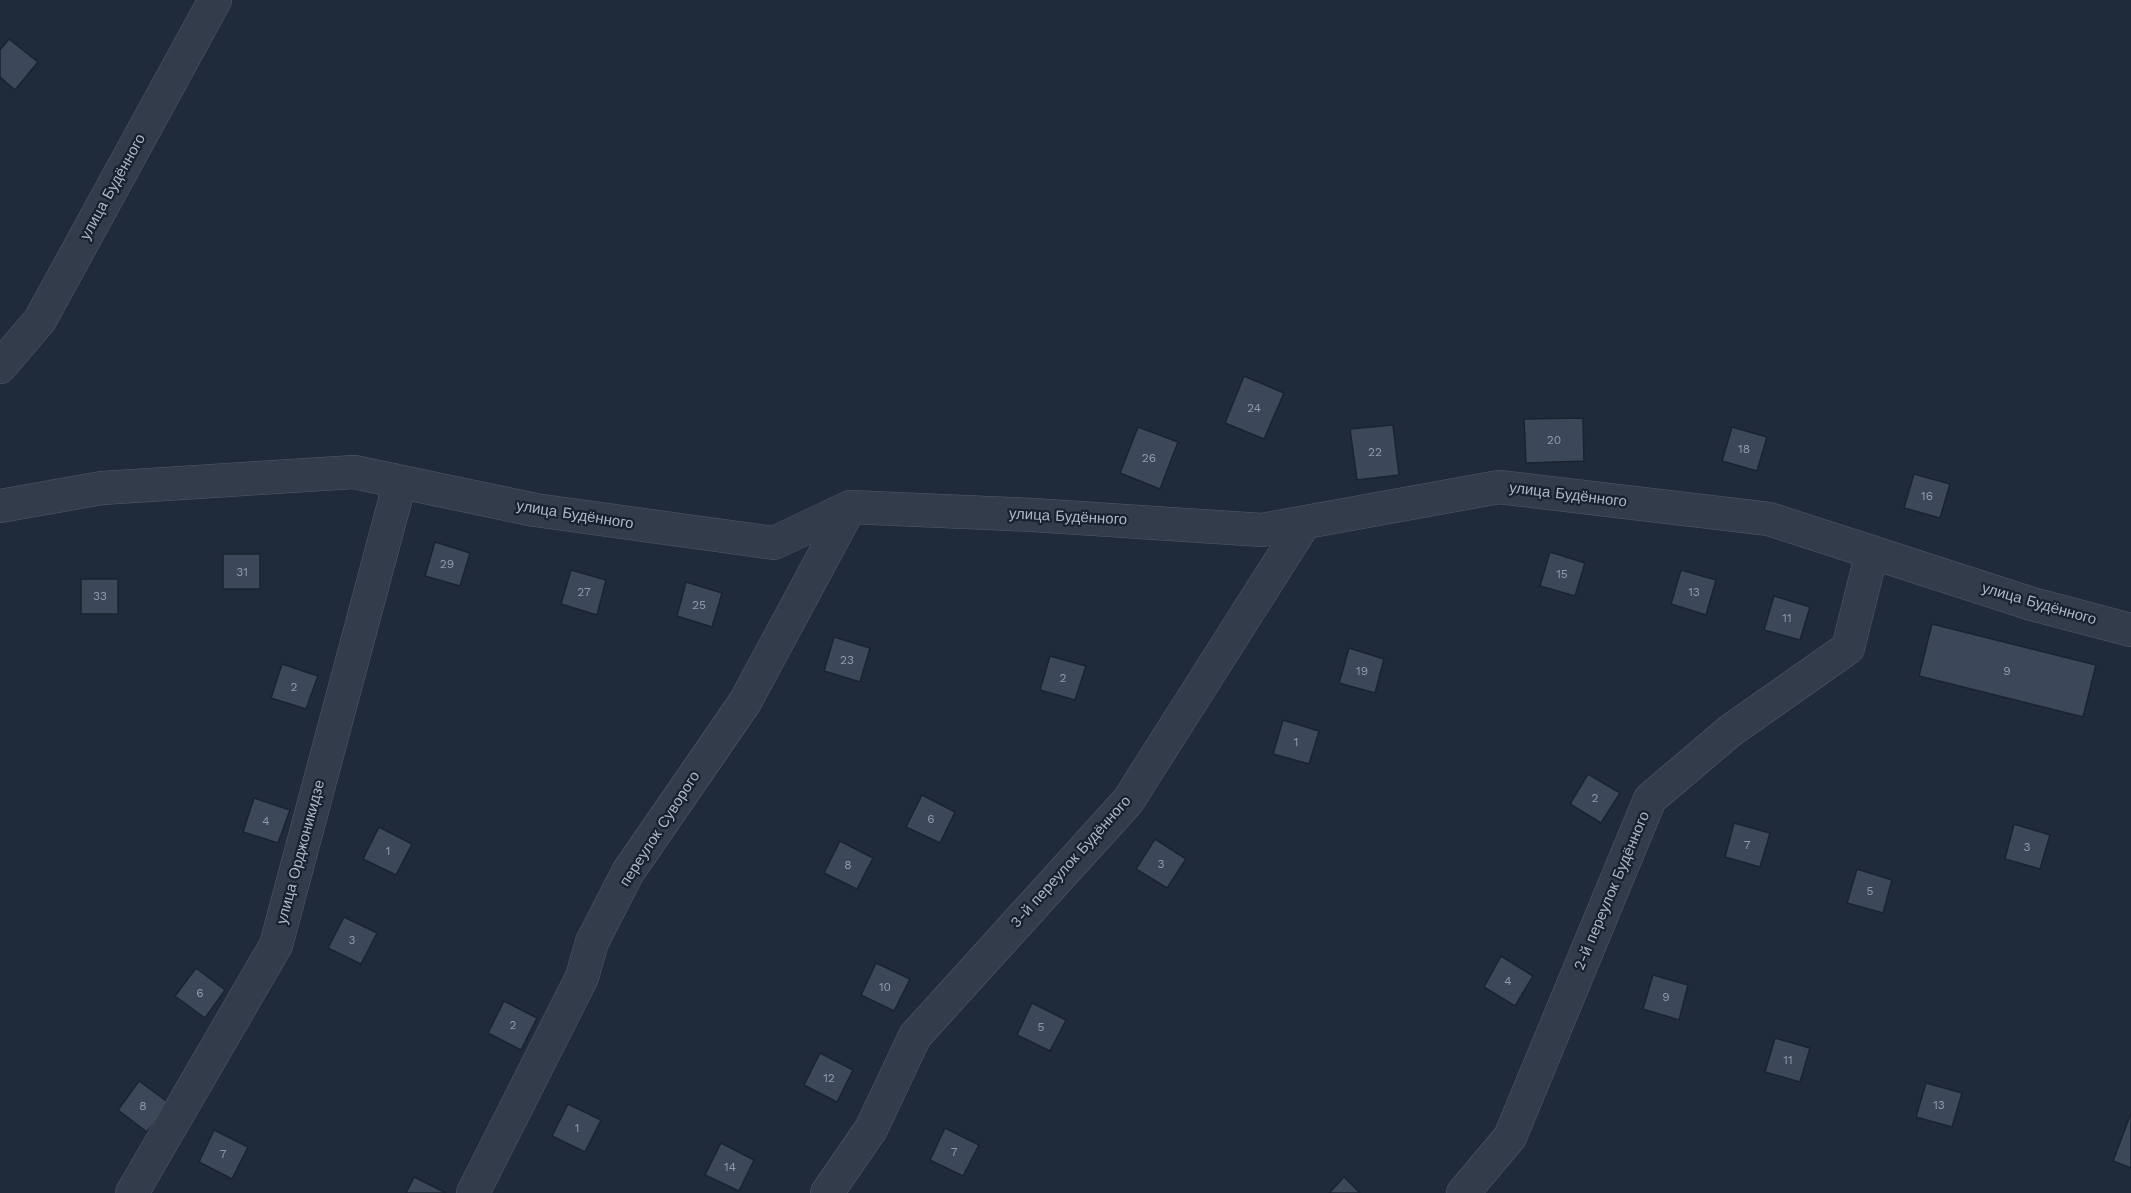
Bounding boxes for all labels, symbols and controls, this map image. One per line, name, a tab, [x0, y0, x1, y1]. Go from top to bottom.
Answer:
street label: улица Будённого	[76, 131, 150, 243]
house number: 24	[1247, 401, 1261, 415]
house number: 20	[1547, 433, 1561, 447]
house number: 18	[1738, 442, 1750, 456]
house number: 22	[1368, 445, 1382, 459]
house number: 26	[1142, 451, 1156, 465]
street label: улица Будённого	[1508, 479, 1628, 511]
house number: 16	[1921, 489, 1933, 503]
street label: улица Будённого	[515, 497, 635, 533]
street label: улица Будённого	[1008, 505, 1128, 529]
house number: 29	[440, 557, 454, 571]
house number: 31	[236, 565, 248, 579]
house number: 15	[1556, 567, 1568, 581]
street label: улица Будённого	[1980, 579, 2098, 629]
house number: 27	[577, 585, 591, 599]
house number: 13	[1688, 585, 1700, 599]
house number: 33	[93, 589, 107, 603]
house number: 25	[692, 598, 706, 612]
house number: 11	[1782, 611, 1792, 625]
house number: 23	[840, 653, 854, 667]
house number: 19	[1356, 664, 1368, 678]
house number: 9	[2003, 664, 2011, 678]
house number: 2	[1060, 671, 1066, 685]
house number: 2	[291, 680, 297, 694]
house number: 1	[1294, 735, 1298, 749]
street label: переулок Суворого	[616, 768, 704, 890]
street label: улица Орджоникидзе	[273, 778, 329, 926]
house number: 2	[1592, 791, 1598, 805]
street label: 3-й переулок Будённого	[1007, 792, 1135, 932]
street label: 2-й переулок Будённого	[1570, 809, 1654, 973]
house number: 6	[927, 812, 935, 826]
house number: 4	[262, 814, 270, 828]
house number: 7	[1744, 838, 1750, 852]
house number: 3	[2024, 840, 2030, 854]
house number: 1	[386, 844, 390, 858]
house number: 3	[1158, 857, 1164, 871]
house number: 8	[844, 858, 852, 872]
house number: 5	[1867, 884, 1873, 898]
house number: 3	[349, 933, 355, 947]
house number: 4	[1504, 974, 1512, 988]
house number: 10	[879, 980, 891, 994]
house number: 6	[196, 986, 204, 1000]
house number: 9	[1662, 990, 1670, 1004]
house number: 2	[510, 1018, 516, 1032]
house number: 5	[1038, 1020, 1044, 1034]
house number: 11	[1783, 1053, 1793, 1067]
house number: 12	[823, 1071, 835, 1085]
house number: 13	[1933, 1098, 1945, 1112]
house number: 8	[139, 1099, 147, 1113]
house number: 1	[575, 1121, 579, 1135]
house number: 7	[951, 1145, 957, 1159]
house number: 7	[220, 1147, 226, 1161]
house number: 14	[724, 1160, 736, 1174]

